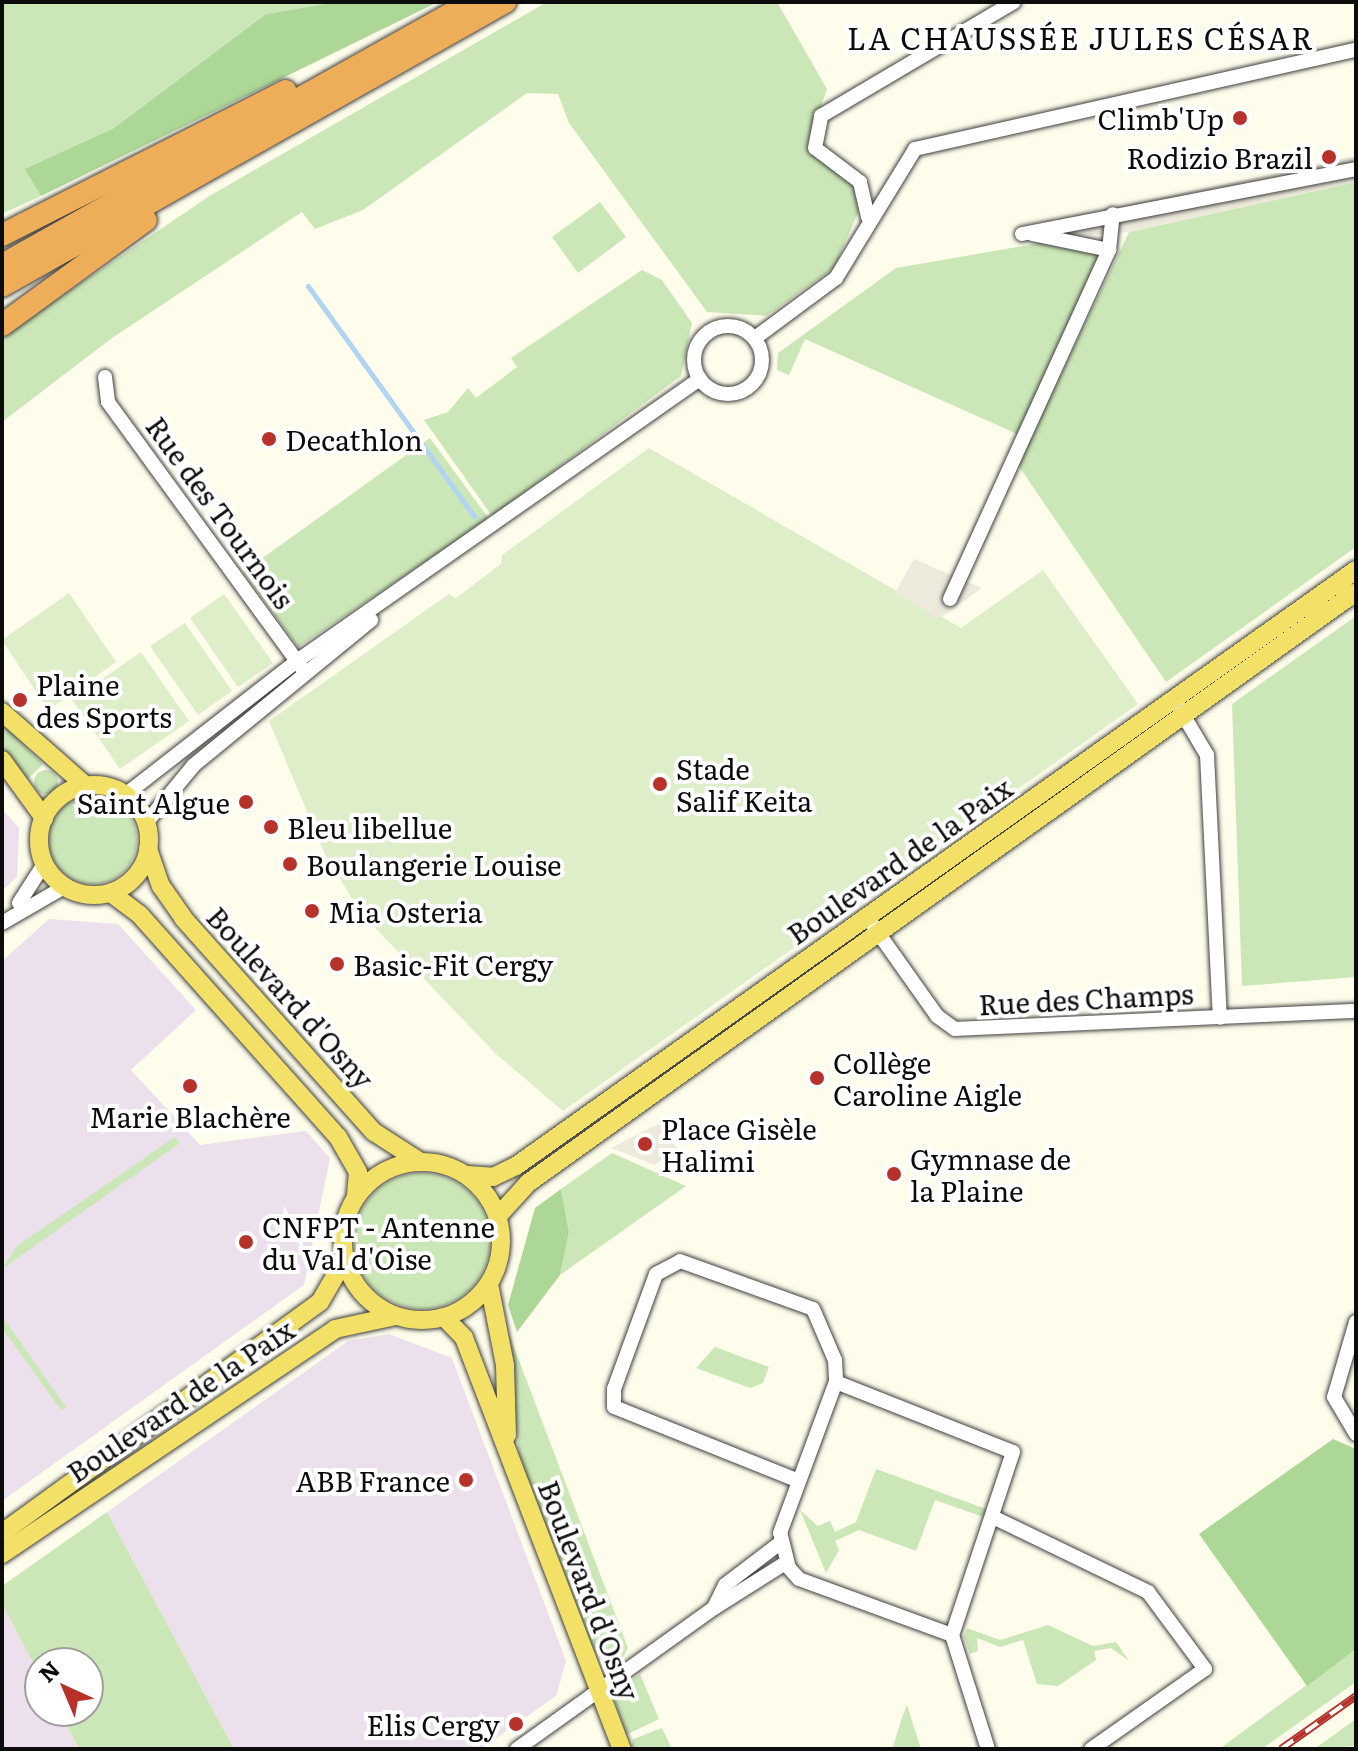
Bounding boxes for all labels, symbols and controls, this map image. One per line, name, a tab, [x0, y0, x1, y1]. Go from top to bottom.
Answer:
district label: LA CHAUSSÉE JULES CÉSAR	[847, 19, 1315, 55]
place label: Climb'Up	[1098, 101, 1224, 135]
marker: Climb'Up	[1231, 109, 1249, 127]
place label: Rodizio Brazil	[1127, 140, 1313, 174]
marker: Rodizio Brazil	[1320, 148, 1338, 166]
street label: Rue des Tournois	[140, 410, 302, 614]
place label: Decathlon	[285, 422, 423, 456]
marker: Decathlon	[260, 430, 278, 448]
place label: Plaine des Sports	[36, 667, 172, 733]
marker: Plaine des Sports	[11, 691, 29, 709]
place label: Stade Salif Keita	[676, 751, 812, 817]
street label: Boulevard de la Paix	[780, 770, 1018, 950]
marker: Stade Salif Keita	[651, 775, 669, 793]
place label: Saint Algue	[77, 785, 230, 819]
marker: Saint Algue	[237, 793, 255, 811]
place label: Bleu libellue	[287, 810, 452, 844]
marker: Bleu libellue	[262, 818, 280, 836]
place label: Boulangerie Louise	[306, 847, 562, 881]
marker: Boulangerie Louise	[281, 855, 299, 873]
place label: Mia Osteria	[328, 894, 483, 928]
street label: Boulevard d'Osny	[201, 899, 381, 1095]
marker: Mia Osteria	[303, 902, 321, 920]
place label: Basic-Fit Cergy	[353, 947, 553, 981]
marker: Basic-Fit Cergy	[328, 955, 346, 973]
street label: Rue des Champs	[978, 976, 1194, 1020]
place label: Collège Caroline Aigle	[833, 1045, 1022, 1111]
marker: Collège Caroline Aigle	[808, 1069, 826, 1087]
marker: Marie Blachère	[181, 1077, 199, 1095]
place label: Marie Blachère	[89, 1099, 291, 1133]
place label: Place Gisèle Halimi	[661, 1111, 817, 1177]
marker: Place Gisèle Halimi	[636, 1135, 654, 1153]
place label: Gymnase de la Plaine	[910, 1141, 1071, 1207]
marker: Gymnase de la Plaine	[885, 1165, 903, 1183]
place label: CNFPT - Antenne du Val d'Oise	[262, 1209, 495, 1275]
marker: CNFPT - Antenne du Val d'Oise	[237, 1233, 255, 1251]
street label: Boulevard de la Paix	[60, 1312, 300, 1488]
place label: ABB France	[295, 1463, 450, 1497]
marker: ABB France	[457, 1471, 475, 1489]
street label: Boulevard d'Osny	[533, 1475, 647, 1705]
north arrow	[24, 1647, 104, 1727]
text: N	[30, 1653, 66, 1689]
place label: Elis Cergy	[367, 1707, 500, 1741]
marker: Elis Cergy	[507, 1715, 525, 1733]

